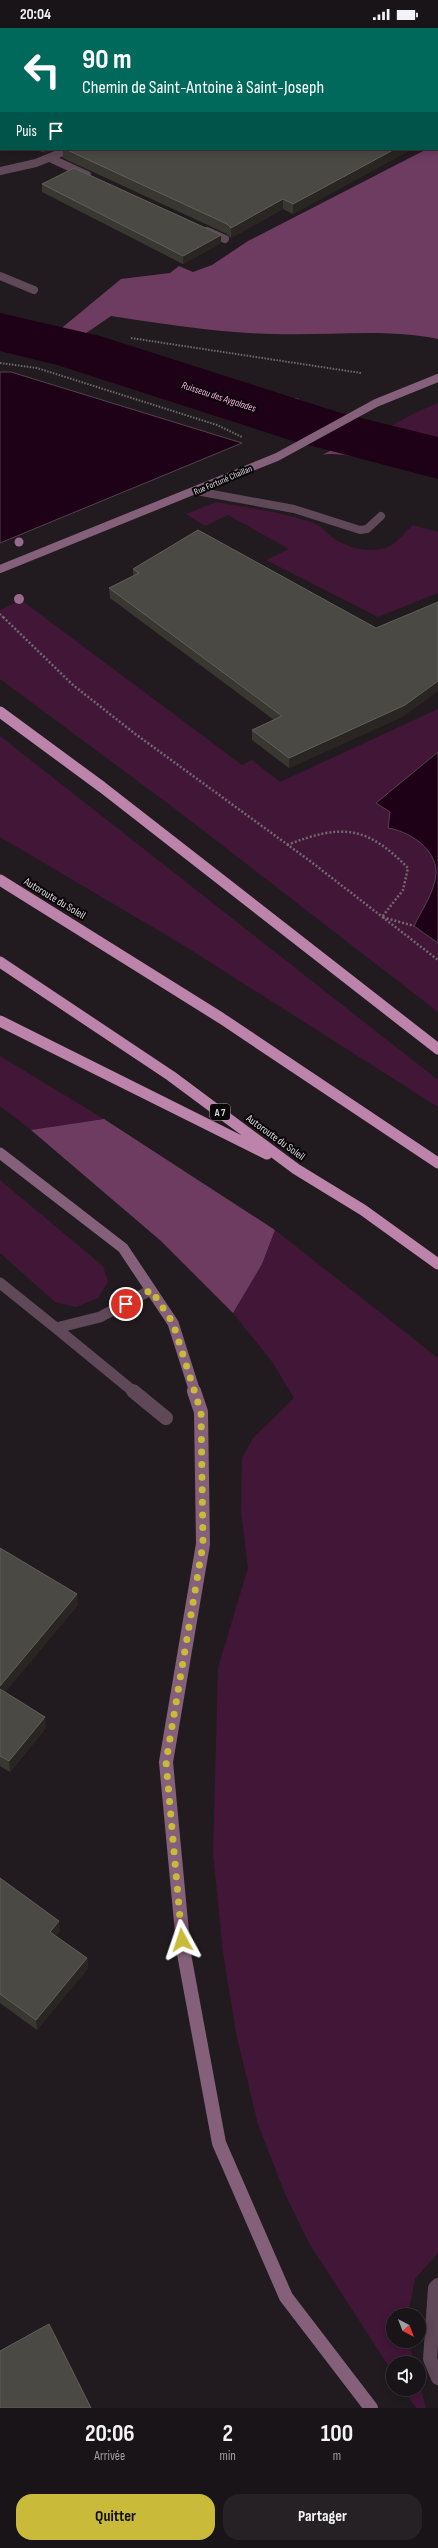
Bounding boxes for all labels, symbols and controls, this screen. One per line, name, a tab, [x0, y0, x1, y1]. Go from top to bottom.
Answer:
text: 20:04	[20, 5, 51, 24]
text: 90 m	[82, 43, 132, 76]
icon: left	[16, 44, 68, 96]
text: Chemin de Saint-Antoine à Saint-Joseph	[82, 77, 324, 98]
icon: arrive	[45, 120, 67, 142]
text: Puis	[16, 122, 37, 141]
water label: Ruisseau des Aygalades	[180, 379, 258, 415]
street label: Rue Fortuné Chaillan	[192, 463, 254, 498]
street label: Autoroute du Soleil	[21, 874, 88, 922]
road number: A 7	[210, 1104, 230, 1120]
street label: Autoroute du Soleil	[243, 1111, 308, 1163]
pin	[109, 1287, 143, 1321]
icon: arrive	[115, 1293, 137, 1315]
position arrow	[161, 1919, 203, 1961]
north arrow	[386, 2308, 426, 2348]
map controls	[386, 2308, 426, 2396]
button: sound	[386, 2356, 426, 2396]
text: 20:06	[85, 2419, 135, 2448]
text: 2	[222, 2419, 233, 2448]
text: 100	[321, 2419, 353, 2448]
text: Arrivée	[94, 2448, 125, 2464]
text: min	[220, 2448, 236, 2464]
text: m	[333, 2448, 341, 2464]
button: Quitter	[16, 2494, 215, 2540]
button: Partager	[223, 2494, 422, 2540]

